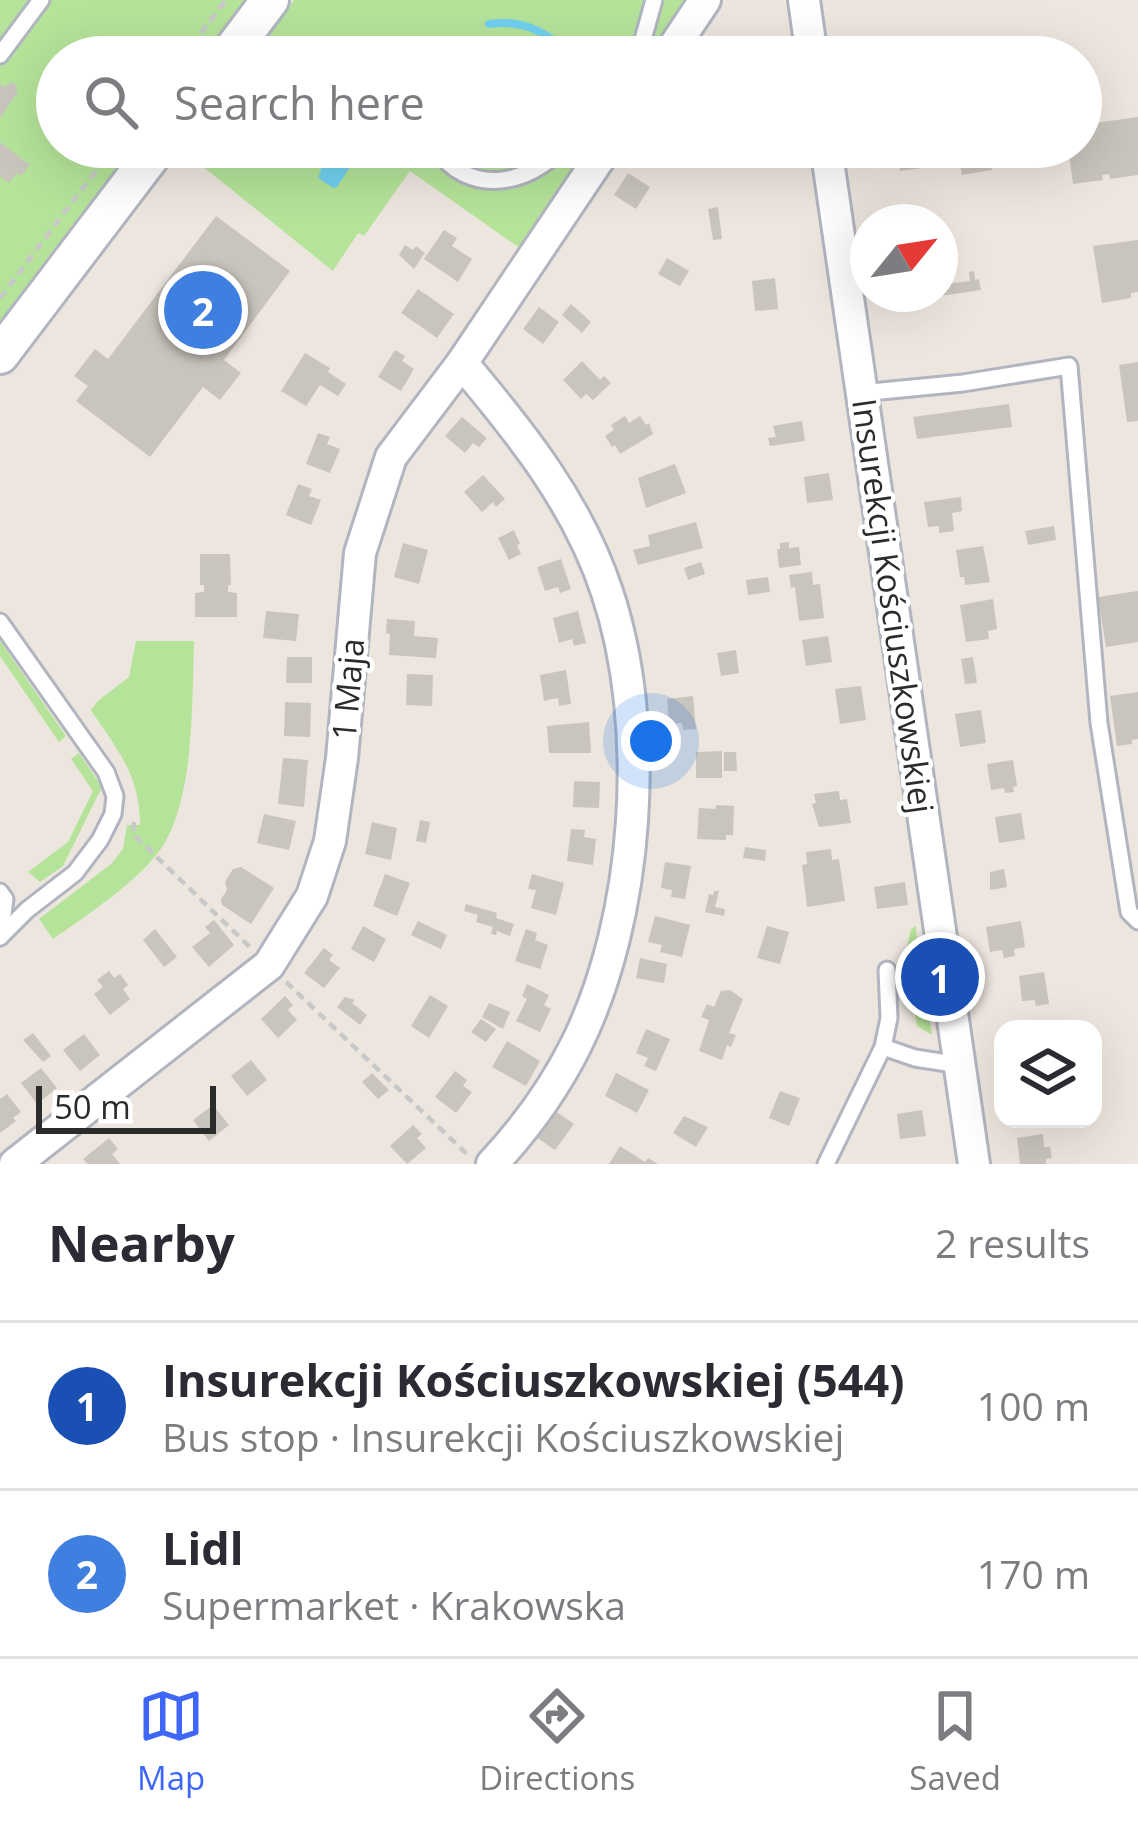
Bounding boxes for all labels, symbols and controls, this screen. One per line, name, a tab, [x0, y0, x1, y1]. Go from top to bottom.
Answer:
search box	[36, 36, 1102, 168]
icon: search	[78, 69, 144, 135]
text: Search here	[174, 72, 425, 133]
north arrow	[850, 204, 958, 312]
pin: 2	[164, 265, 242, 355]
street label: Insurekcji Kościuszkowskiej	[842, 396, 945, 816]
street label: 1 Maja	[321, 636, 374, 742]
your location	[621, 711, 681, 771]
pin: 1	[901, 932, 979, 1022]
map controls	[994, 1020, 1102, 1128]
button: layers	[994, 1020, 1102, 1128]
scale bar	[36, 1080, 216, 1133]
text: 50 m	[54, 1084, 131, 1129]
text: Nearby	[48, 1207, 235, 1277]
text: 2 results	[935, 1216, 1090, 1269]
text: Insurekcji Kościuszkowskiej (544)	[162, 1349, 905, 1410]
text: 1	[76, 1379, 98, 1432]
text: 100 m	[977, 1379, 1090, 1432]
text: Bus stop · Insurekcji Kościuszkowskiej	[162, 1410, 844, 1463]
text: Lidl	[162, 1517, 243, 1578]
text: 2	[76, 1547, 98, 1600]
text: 170 m	[977, 1547, 1090, 1600]
text: Supermarket · Krakowska	[162, 1578, 626, 1631]
tab: Map	[137, 1683, 205, 1800]
tab: Directions	[479, 1683, 635, 1800]
tab: Saved	[909, 1683, 1001, 1800]

